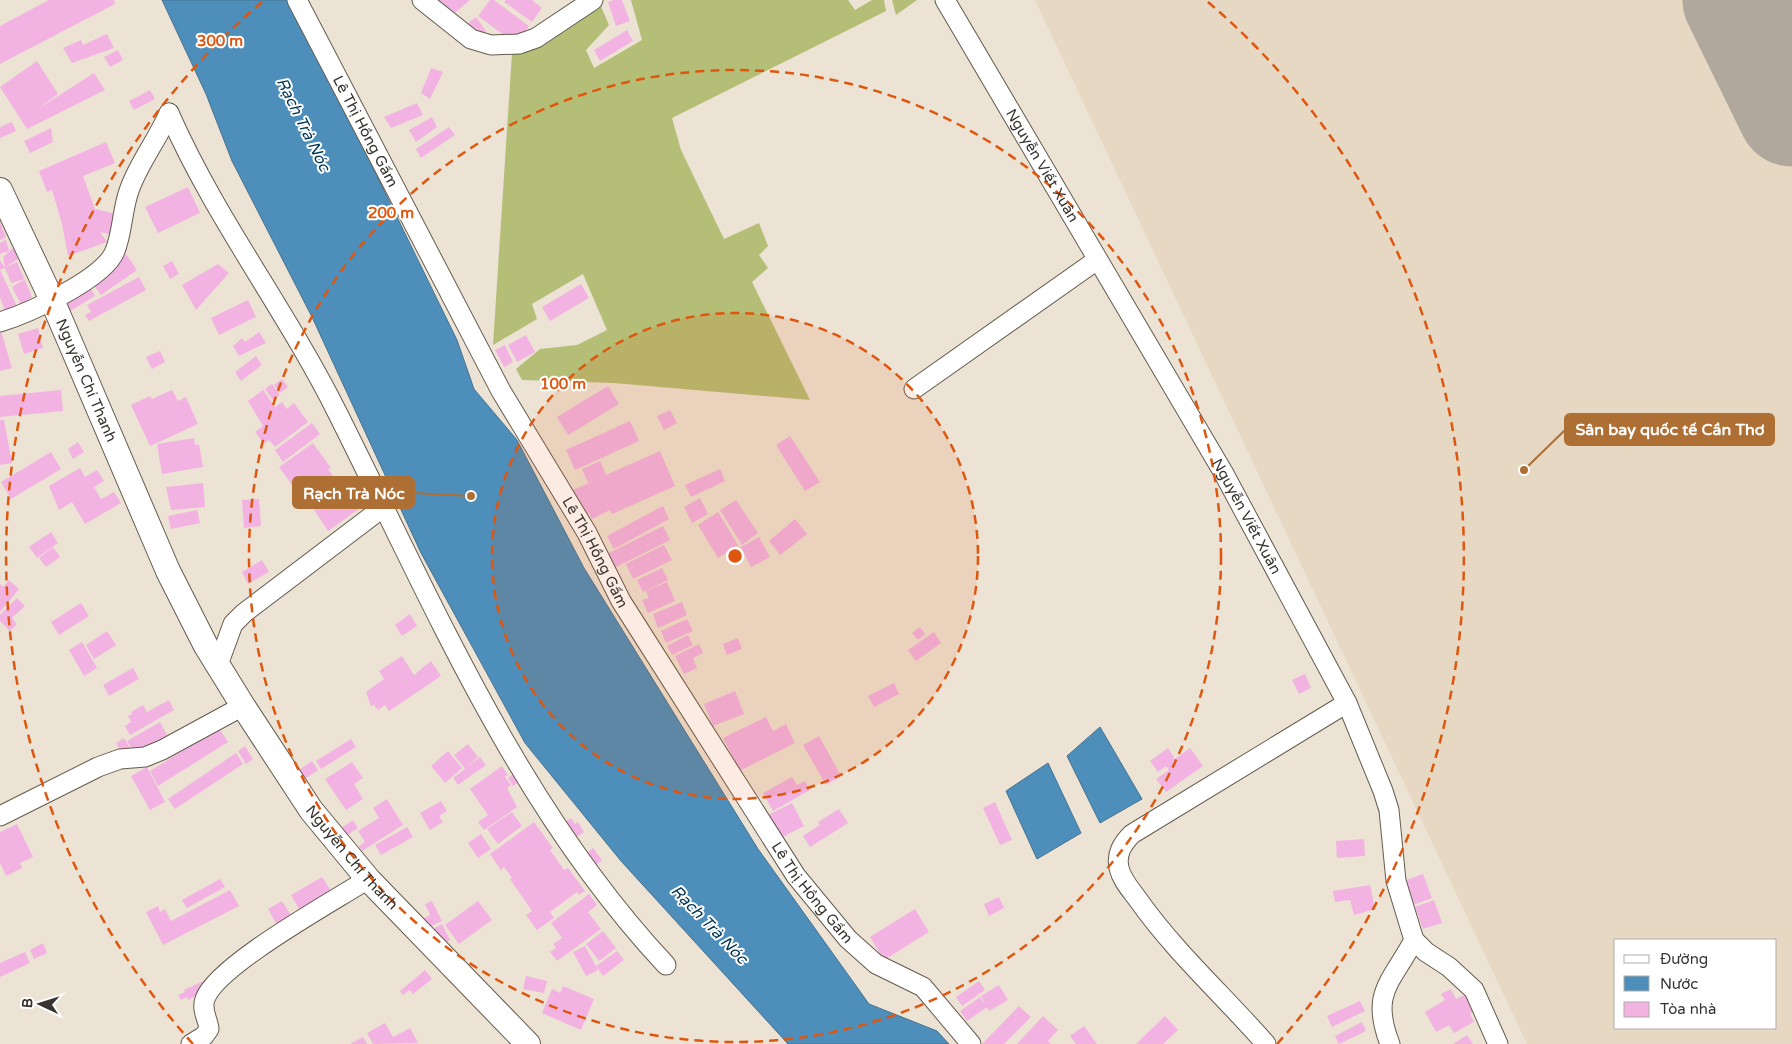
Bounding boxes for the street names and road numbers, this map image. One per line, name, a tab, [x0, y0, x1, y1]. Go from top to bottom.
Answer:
street label: Lê Thị Hồng Gấm	[329, 72, 402, 190]
street label: Nguyễn Viết Xuân	[1002, 106, 1083, 225]
street label: Nguyễn Chí Thanh	[52, 316, 121, 445]
street label: Nguyễn Viết Xuân	[1208, 455, 1285, 577]
street label: Lê Thị Hồng Gấm	[558, 494, 632, 611]
street label: Nguyễn Chí Thanh	[302, 802, 402, 913]
street label: Lê Thị Hồng Gấm	[768, 839, 857, 947]

